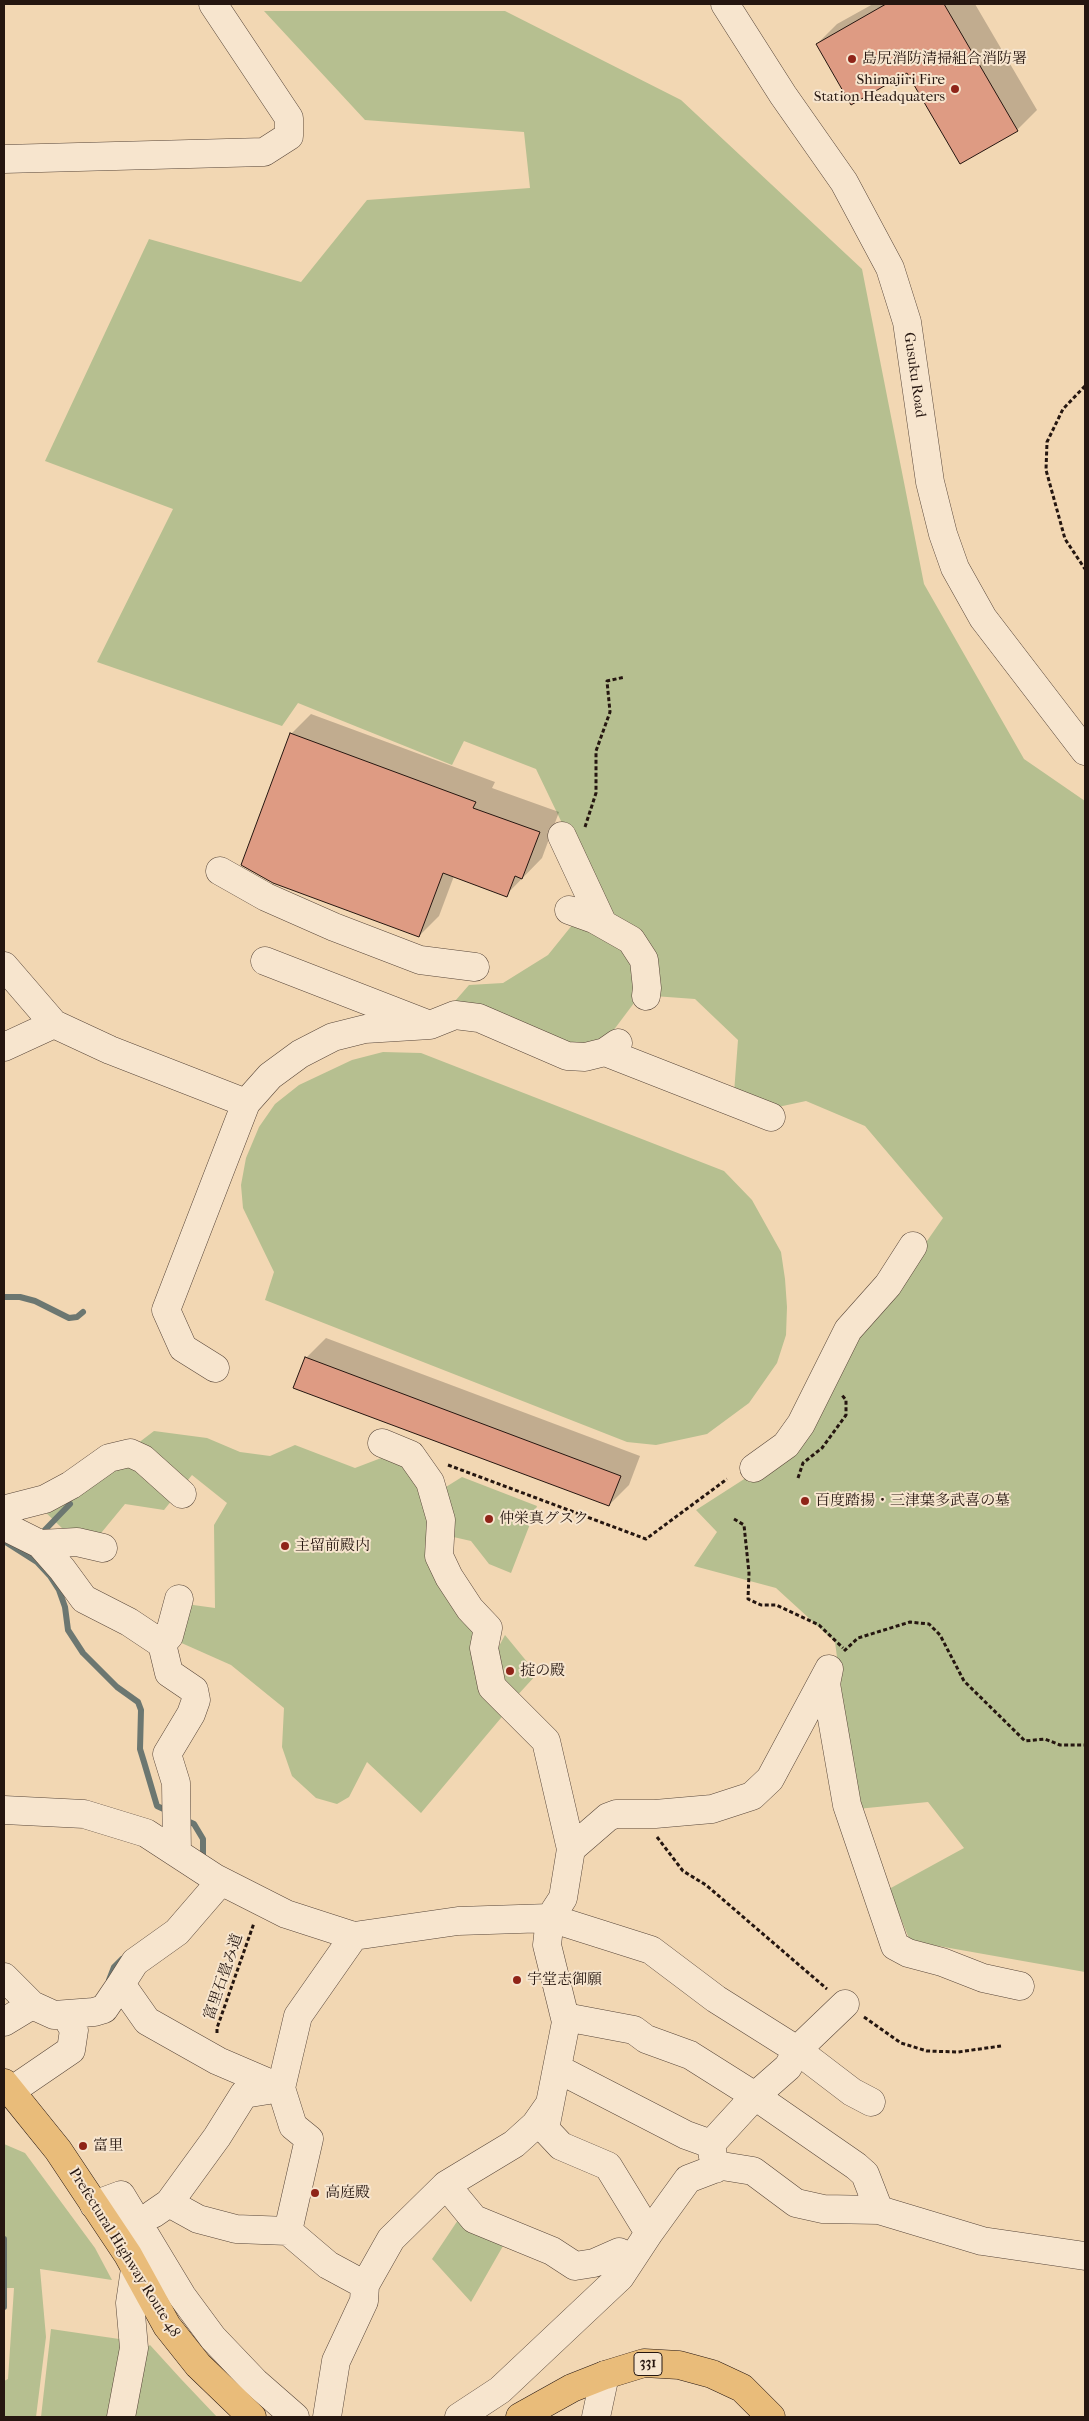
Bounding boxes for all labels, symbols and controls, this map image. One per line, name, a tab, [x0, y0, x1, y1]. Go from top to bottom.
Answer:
place label: 島尻消防清掃組合消防署	[862, 50, 1027, 68]
marker: 島尻消防清掃組合消防署	[846, 53, 858, 65]
place label: Shimajiri Fire Station Headquaters	[814, 71, 945, 106]
marker: Shimajiri Fire Station Headquaters	[949, 83, 961, 95]
street label: Gusuku Road	[899, 331, 929, 419]
place label: 百度踏揚・三津葉多武喜の墓	[815, 1492, 1010, 1510]
marker: 百度踏揚・三津葉多武喜の墓	[799, 1495, 811, 1507]
place label: 仲栄真グスク	[499, 1510, 589, 1528]
marker: 仲栄真グスク	[483, 1513, 495, 1525]
place label: 主留前殿内	[295, 1537, 370, 1555]
marker: 主留前殿内	[279, 1540, 291, 1552]
place label: 掟の殿	[520, 1662, 565, 1680]
marker: 掟の殿	[504, 1665, 516, 1677]
street label: 富里石畳み道	[201, 1932, 247, 2022]
place label: 宇堂志御願	[527, 1971, 602, 1989]
marker: 宇堂志御願	[511, 1974, 523, 1986]
place label: 富里	[93, 2137, 123, 2155]
marker: 富里	[77, 2140, 89, 2152]
street label: Prefectural Highway Route 48	[64, 2165, 184, 2341]
place label: 高庭殿	[325, 2184, 370, 2202]
marker: 高庭殿	[309, 2187, 321, 2199]
road number: 331	[634, 2352, 662, 2376]

